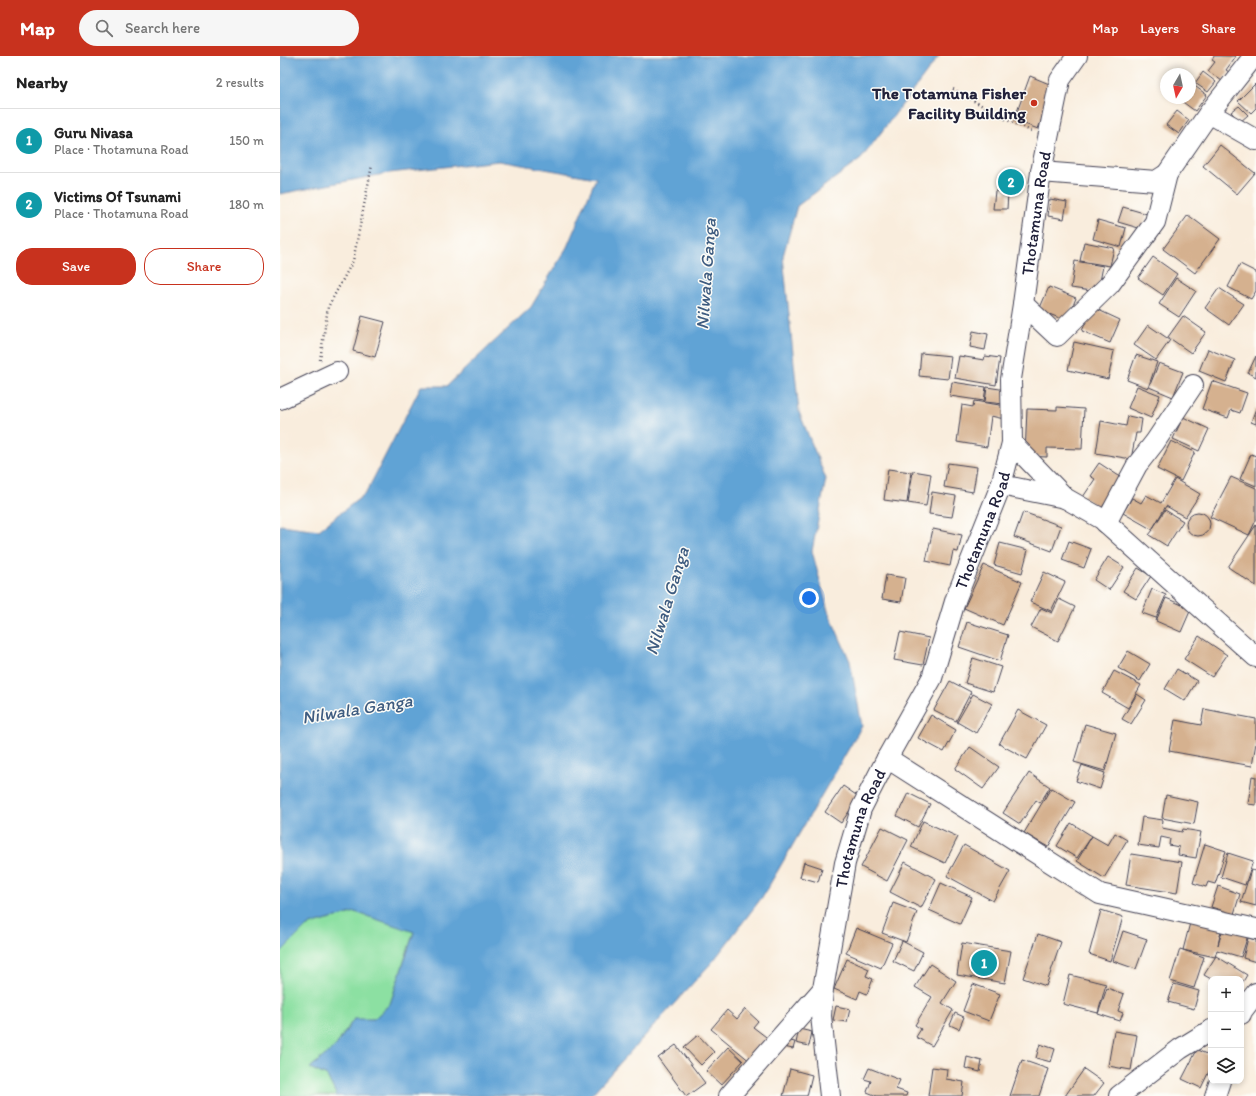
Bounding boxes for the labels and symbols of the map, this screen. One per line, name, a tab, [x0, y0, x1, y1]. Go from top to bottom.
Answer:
north arrow	[1160, 68, 1196, 104]
place label: The Totamuna Fisher Facility Building	[871, 83, 1026, 124]
marker: The Totamuna Fisher Facility Building	[1029, 98, 1039, 108]
street label: Thotamuna Road	[1017, 149, 1055, 277]
pin: 2	[998, 167, 1024, 197]
water label: Nilwala Ganga	[691, 217, 721, 330]
street label: Thotamuna Road	[950, 469, 1014, 592]
water label: Nilwala Ganga	[640, 543, 694, 657]
your location	[799, 588, 819, 608]
water label: Nilwala Ganga	[300, 689, 415, 729]
street label: Thotamuna Road	[831, 765, 890, 889]
pin: 1	[971, 948, 997, 978]

